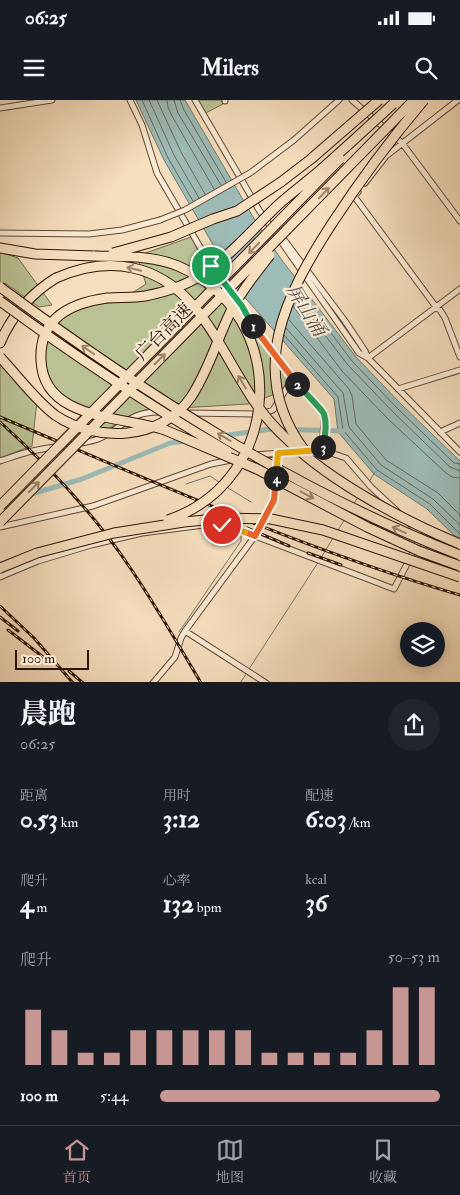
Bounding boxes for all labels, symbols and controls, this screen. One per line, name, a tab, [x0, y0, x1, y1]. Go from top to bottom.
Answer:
text: 06:25	[25, 6, 67, 30]
icon: menu	[20, 54, 48, 82]
text: Milers	[201, 54, 259, 82]
icon: search	[412, 54, 440, 82]
one-way arrow	[318, 187, 330, 200]
one-way arrow	[248, 242, 260, 254]
pin	[190, 245, 232, 287]
icon: arrive	[197, 252, 225, 280]
one-way arrow	[126, 264, 142, 273]
water label: 屏山涌	[281, 279, 332, 342]
street label: 广台高速	[130, 298, 198, 366]
pin: 1	[240, 314, 266, 338]
text: 1	[251, 318, 256, 335]
one-way arrow	[81, 345, 95, 355]
one-way arrow	[154, 353, 167, 365]
pin: 2	[284, 372, 310, 396]
one-way arrow	[236, 376, 246, 390]
text: 2	[294, 376, 301, 393]
one-way arrow	[218, 432, 232, 442]
pin: 3	[310, 434, 336, 460]
text: 3	[321, 439, 326, 456]
pin: 4	[264, 466, 288, 490]
text: 4	[273, 470, 280, 487]
one-way arrow	[28, 481, 40, 493]
one-way arrow	[299, 491, 314, 500]
pin	[201, 504, 243, 546]
icon: check	[208, 511, 236, 539]
one-way arrow	[392, 524, 407, 534]
map controls	[400, 622, 445, 667]
button: layers	[400, 622, 445, 667]
scale bar	[15, 648, 89, 671]
text: 100 m	[22, 650, 55, 667]
text: 晨跑	[20, 697, 76, 732]
button: share	[388, 699, 440, 751]
text: 06:25	[20, 734, 55, 754]
text: 距离	[20, 787, 48, 804]
text: 用时	[163, 787, 191, 804]
text: 配速	[305, 787, 333, 804]
text: 0.53	[20, 804, 58, 835]
text: 3:12	[163, 804, 200, 835]
text: 6:03	[305, 804, 347, 835]
text: km	[58, 814, 78, 831]
text: /km	[347, 814, 371, 831]
text: kcal	[305, 871, 327, 888]
text: 爬升	[20, 872, 48, 889]
text: 心率	[163, 872, 191, 889]
text: 36	[305, 888, 328, 919]
text: 4	[20, 889, 33, 920]
text: 132	[163, 889, 194, 920]
text: m	[33, 899, 47, 916]
text: bpm	[194, 899, 222, 916]
text: 50–53 m	[388, 947, 440, 967]
text: 爬升	[20, 950, 52, 970]
text: 100 m	[20, 1086, 58, 1106]
text: 5:44	[100, 1086, 128, 1106]
tab: 首页	[63, 1136, 91, 1186]
tab: 地图	[216, 1136, 244, 1186]
tab: 收藏	[369, 1136, 397, 1186]

